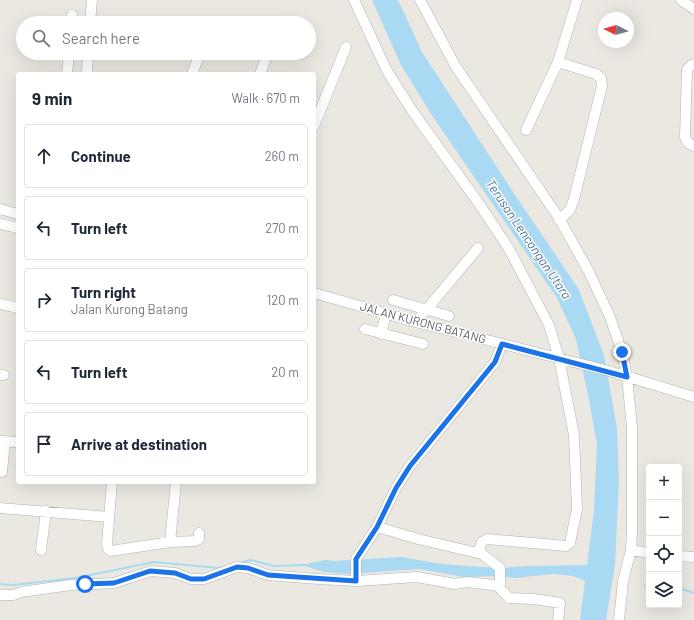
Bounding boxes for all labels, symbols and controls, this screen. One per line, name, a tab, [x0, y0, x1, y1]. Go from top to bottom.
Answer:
north arrow	[598, 12, 634, 48]
search box	[16, 16, 316, 60]
icon: search	[30, 27, 52, 49]
text: Search here	[62, 29, 140, 47]
text: 9 min	[32, 88, 72, 108]
text: Walk · 670 m	[232, 90, 300, 106]
icon: ahead	[33, 145, 55, 167]
text: Continue	[71, 147, 131, 165]
text: 260 m	[265, 148, 299, 164]
water label: Terusan Lencongan Utara	[483, 176, 575, 302]
icon: left	[33, 217, 55, 239]
text: Turn left	[71, 219, 127, 237]
text: 270 m	[265, 220, 299, 236]
text: Turn right	[71, 283, 136, 301]
icon: right	[33, 289, 55, 311]
text: 120 m	[267, 292, 299, 308]
street label: JALAN KURONG BATANG	[359, 298, 488, 346]
text: Jalan Kurong Batang	[71, 301, 188, 317]
route end	[613, 343, 631, 361]
icon: left	[33, 361, 55, 383]
text: Turn left	[71, 363, 127, 381]
text: 20 m	[271, 364, 299, 380]
icon: arrive	[33, 433, 55, 455]
text: Arrive at destination	[71, 435, 207, 453]
map controls	[646, 464, 682, 608]
button: +	[646, 464, 682, 500]
button: −	[646, 500, 682, 536]
button: locate	[646, 536, 682, 572]
button: layers	[646, 572, 682, 608]
route start	[76, 575, 94, 593]

